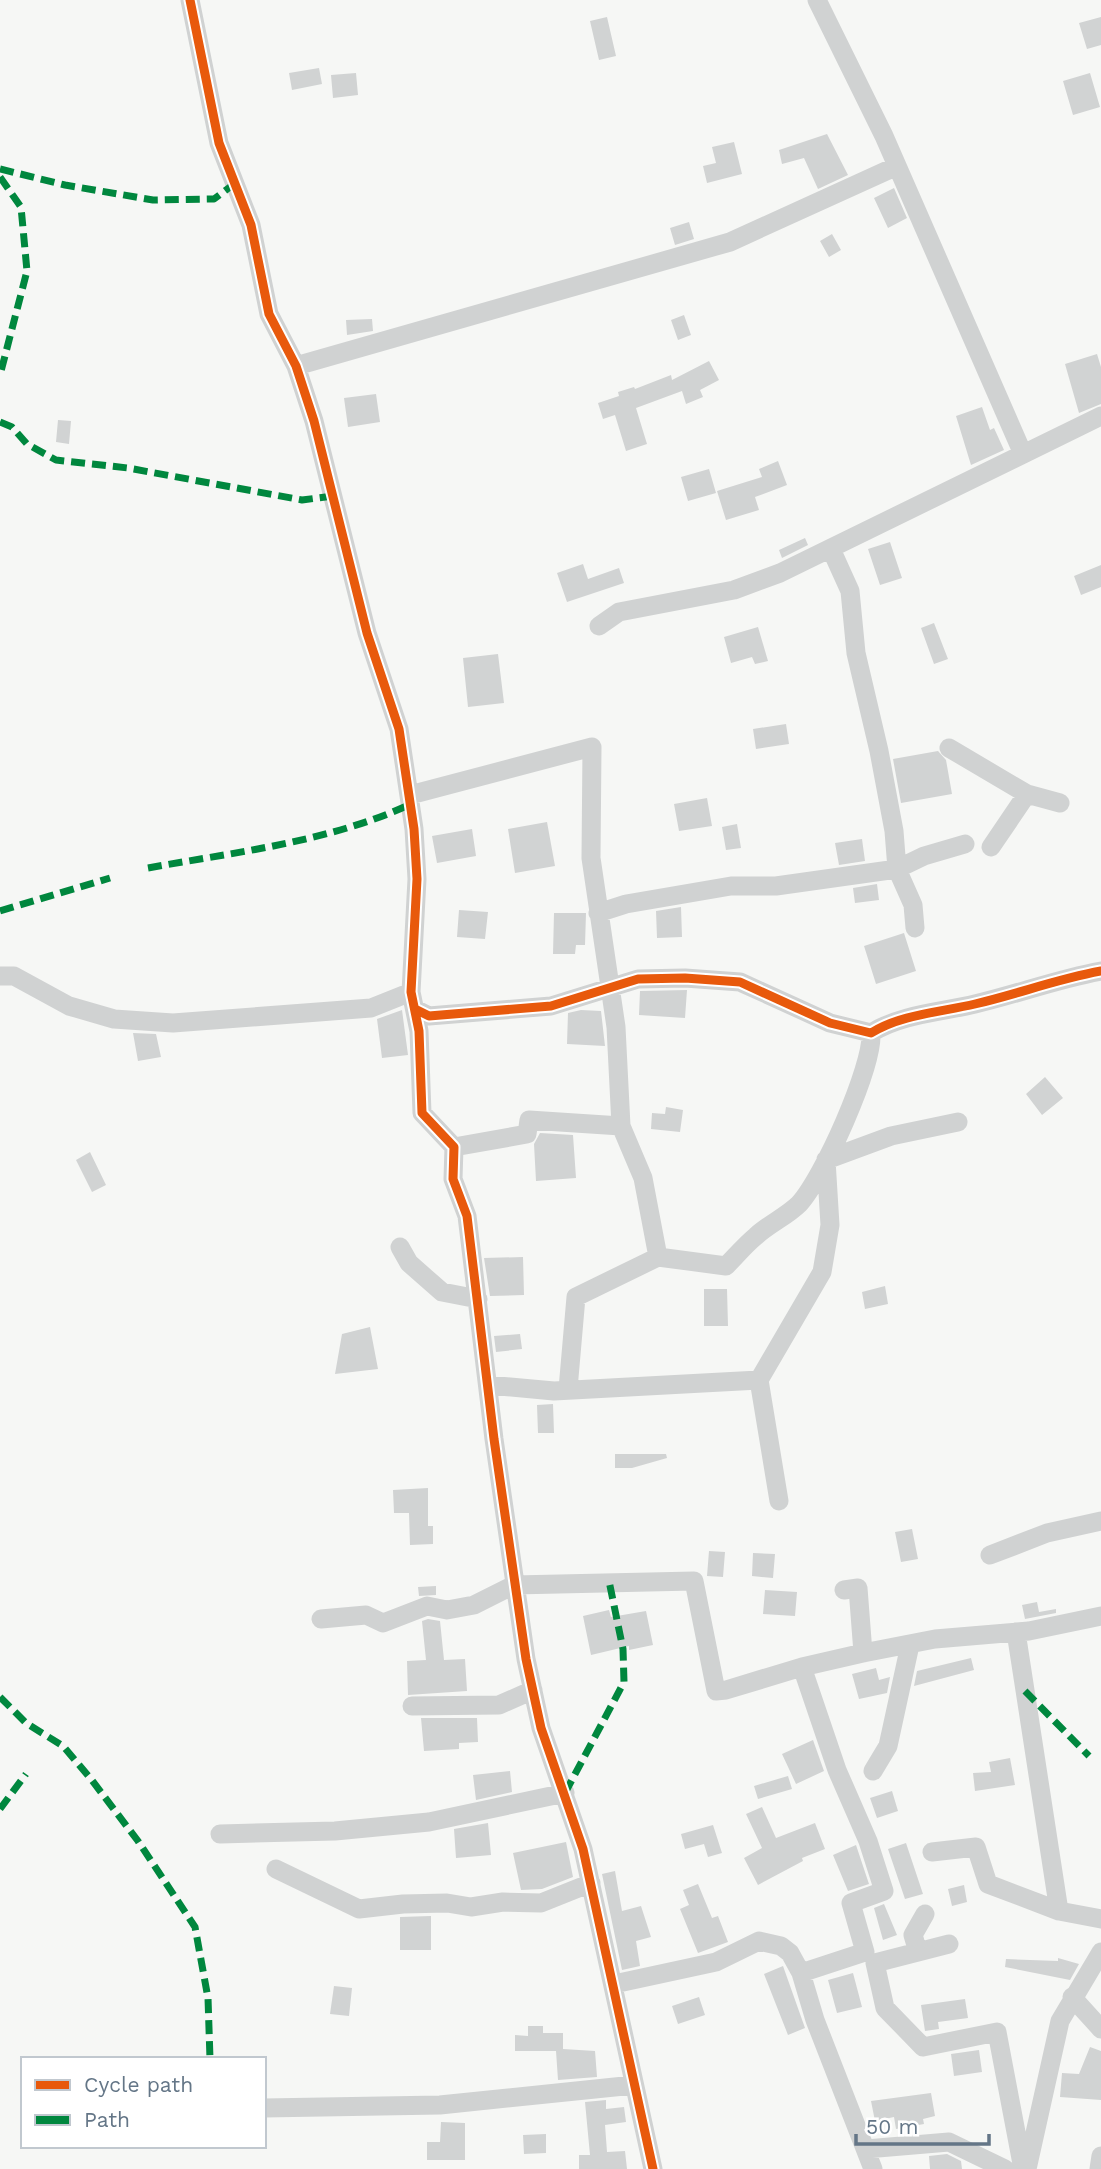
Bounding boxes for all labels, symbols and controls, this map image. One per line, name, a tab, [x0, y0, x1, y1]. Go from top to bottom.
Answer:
legend	[21, 2057, 266, 2148]
text: Cycle path	[84, 2072, 193, 2097]
scale bar	[856, 2102, 989, 2146]
text: Path	[84, 2107, 130, 2132]
text: 50 m	[866, 2114, 918, 2139]

